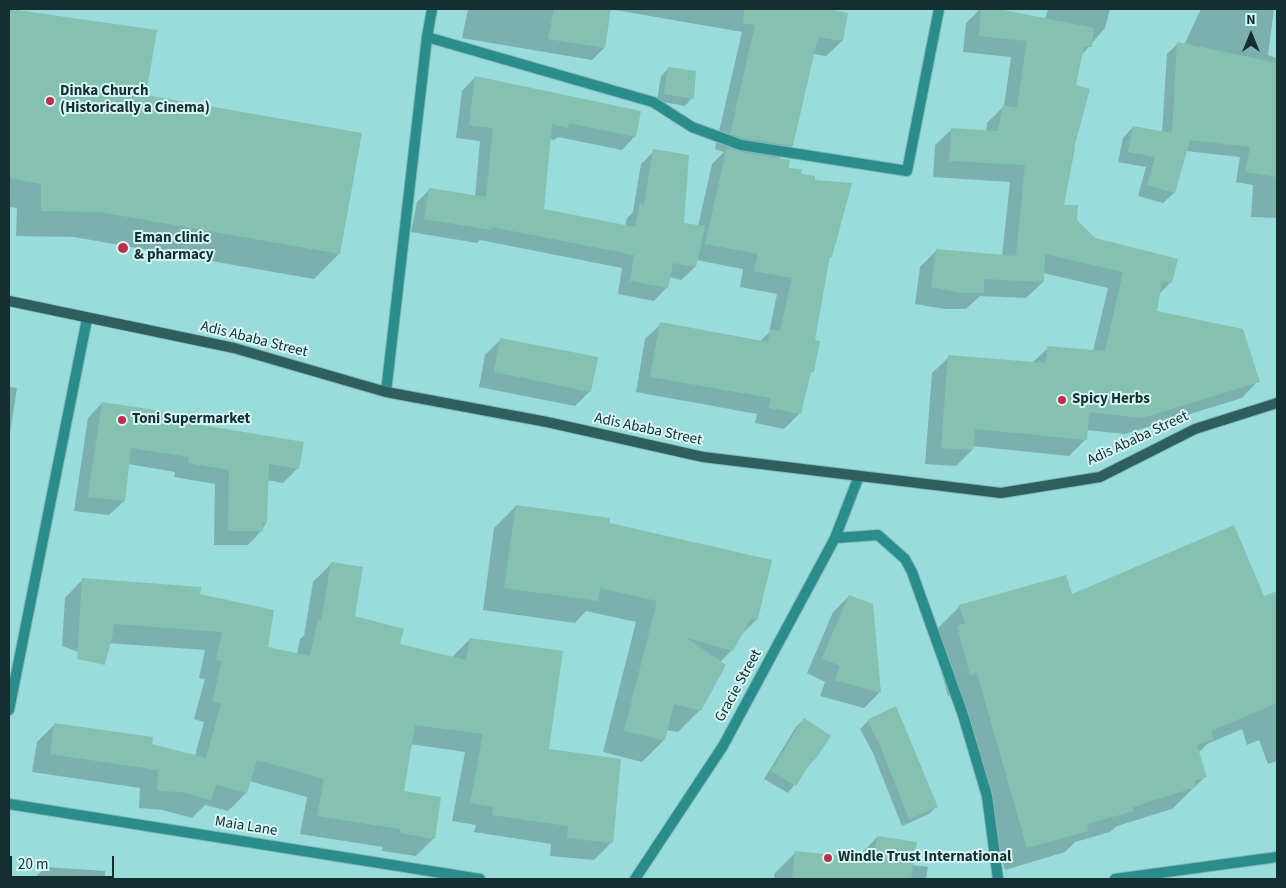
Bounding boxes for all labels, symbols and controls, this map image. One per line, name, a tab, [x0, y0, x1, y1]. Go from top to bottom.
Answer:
north arrow	[1226, 10, 1276, 60]
text: N	[1246, 10, 1256, 30]
place label: Dinka Church (Historically a Cinema)	[60, 83, 210, 118]
marker: Dinka Church (Historically a Cinema)	[44, 95, 56, 107]
place label: Eman clinic & pharmacy	[134, 230, 214, 265]
marker: Eman clinic & pharmacy	[116, 241, 130, 255]
street label: Adis Ababa Street	[199, 318, 309, 362]
place label: Spicy Herbs	[1072, 391, 1150, 409]
marker: Spicy Herbs	[1056, 394, 1068, 406]
street label: Adis Ababa Street	[1085, 408, 1191, 470]
street label: Adis Ababa Street	[593, 410, 703, 450]
place label: Toni Supermarket	[132, 411, 250, 429]
marker: Toni Supermarket	[116, 414, 128, 426]
street label: Gracie Street	[712, 647, 766, 725]
street label: Maia Lane	[213, 813, 279, 841]
scale bar	[12, 846, 116, 878]
place label: Windle Trust International	[838, 849, 1011, 867]
marker: Windle Trust International	[822, 852, 834, 864]
text: 20 m	[18, 854, 48, 875]

